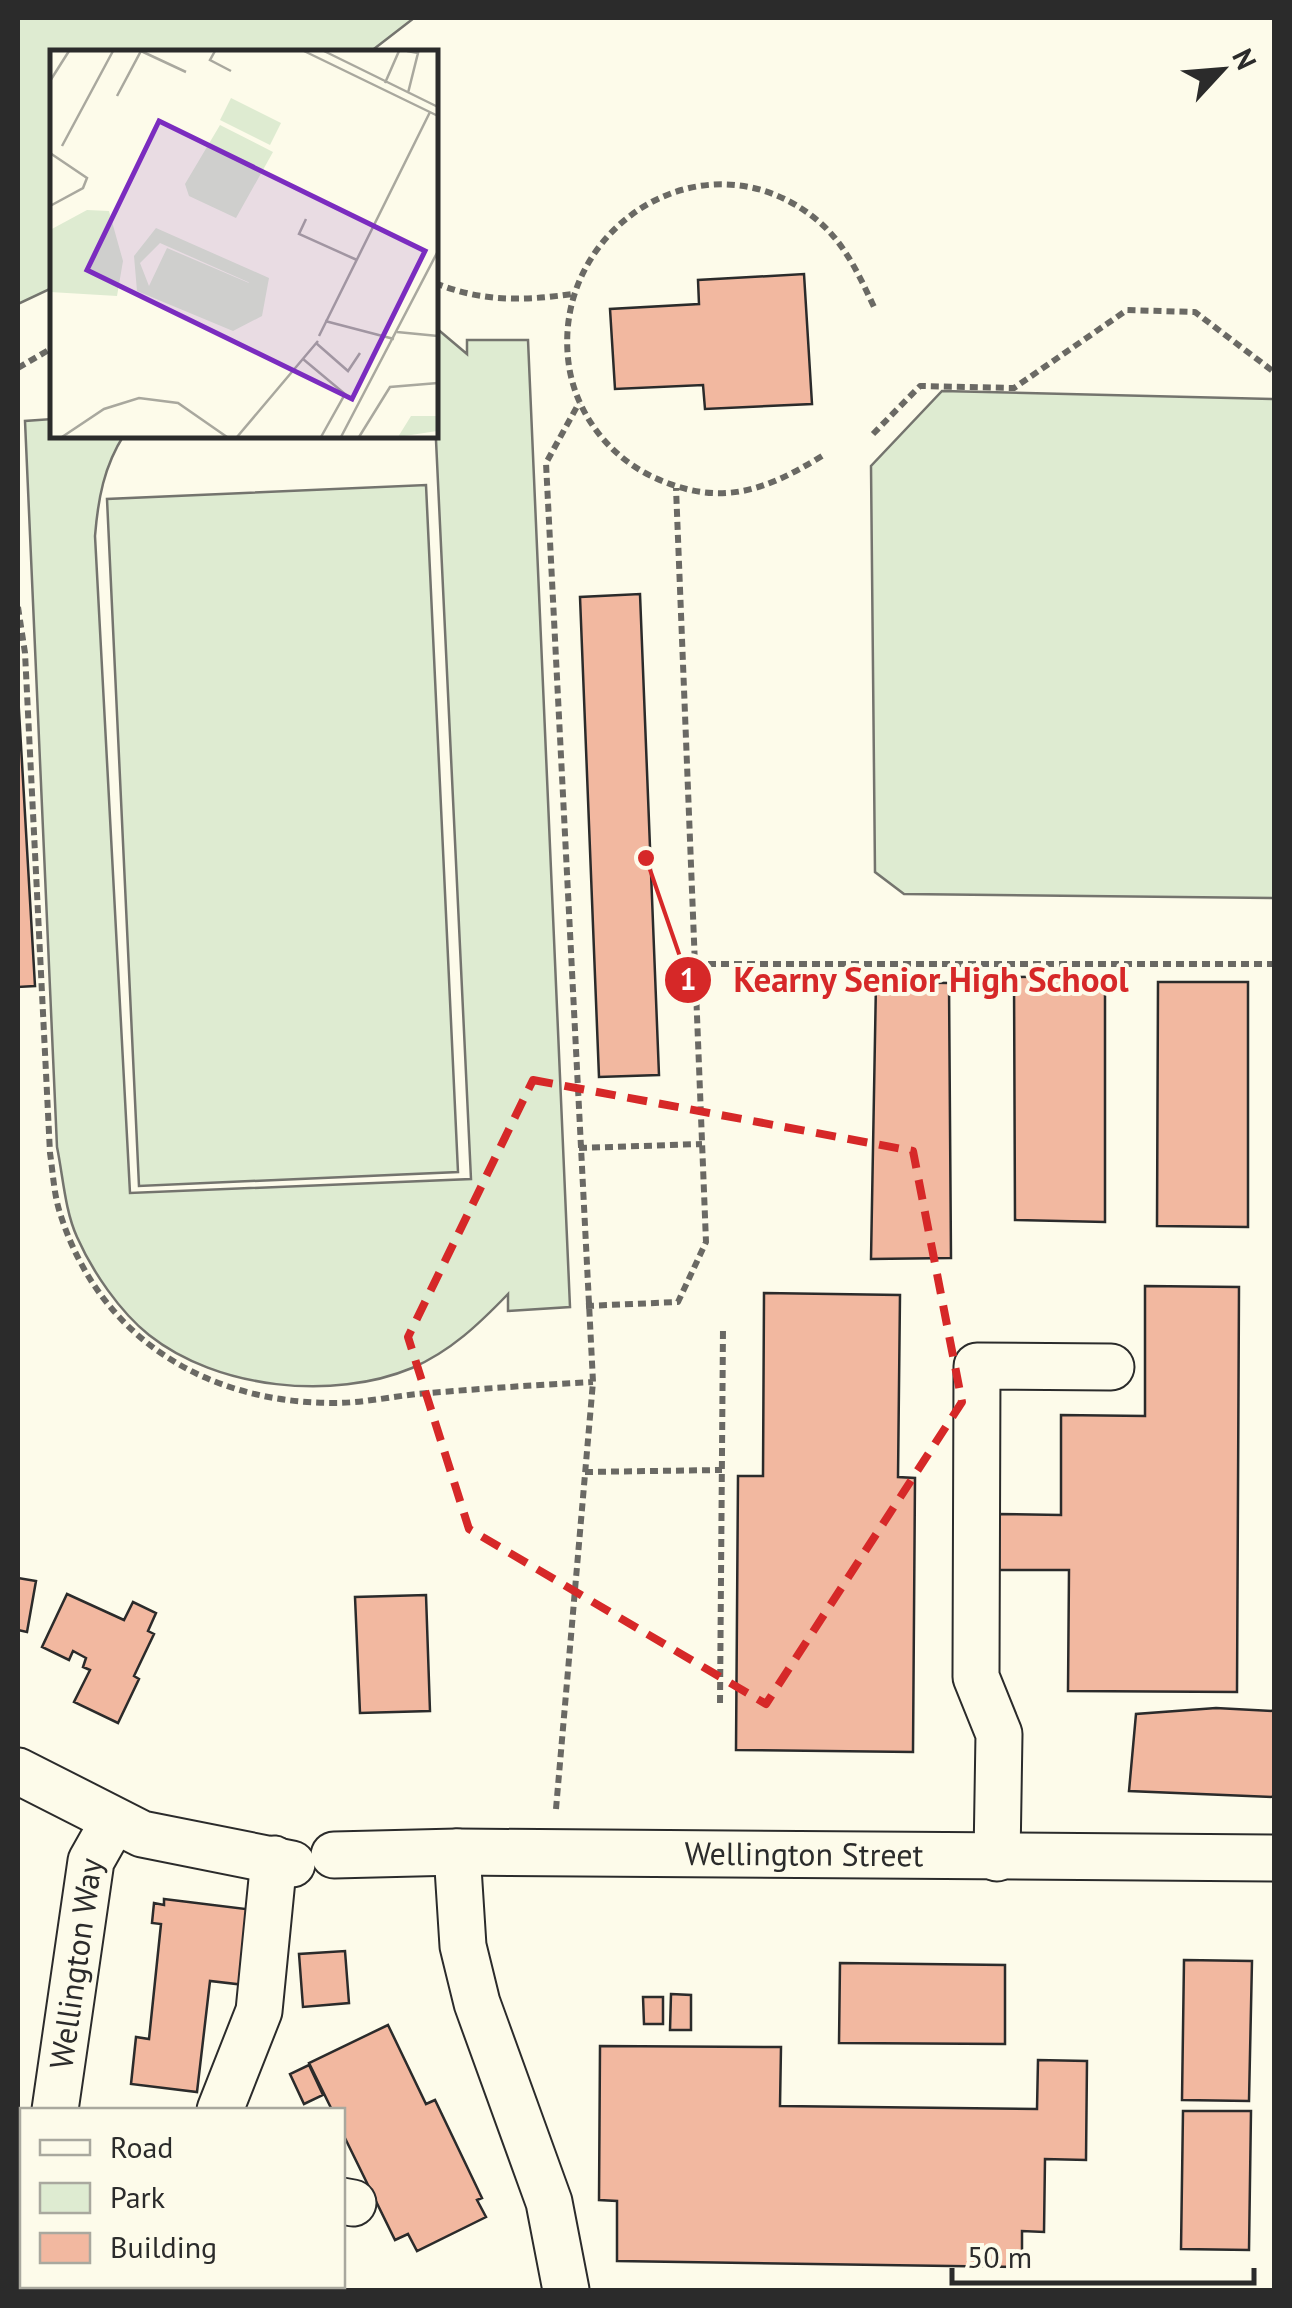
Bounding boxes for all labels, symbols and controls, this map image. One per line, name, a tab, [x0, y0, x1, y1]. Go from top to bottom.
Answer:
north arrow	[1172, 20, 1272, 120]
text: N	[1224, 42, 1266, 75]
inset map	[50, 50, 438, 438]
callout: Kearny Senior High School	[663, 947, 1150, 1012]
text: Kearny Senior High School	[733, 956, 1129, 1002]
text: 1	[679, 959, 697, 998]
street label: Wellington Street	[684, 1832, 924, 1875]
street label: Wellington Way	[39, 1855, 111, 2072]
legend	[20, 2108, 345, 2288]
text: Road	[110, 2127, 174, 2166]
text: Park	[110, 2177, 166, 2216]
scale bar	[952, 2223, 1254, 2285]
text: Building	[110, 2227, 217, 2266]
text: 50 m	[967, 2237, 1032, 2276]

